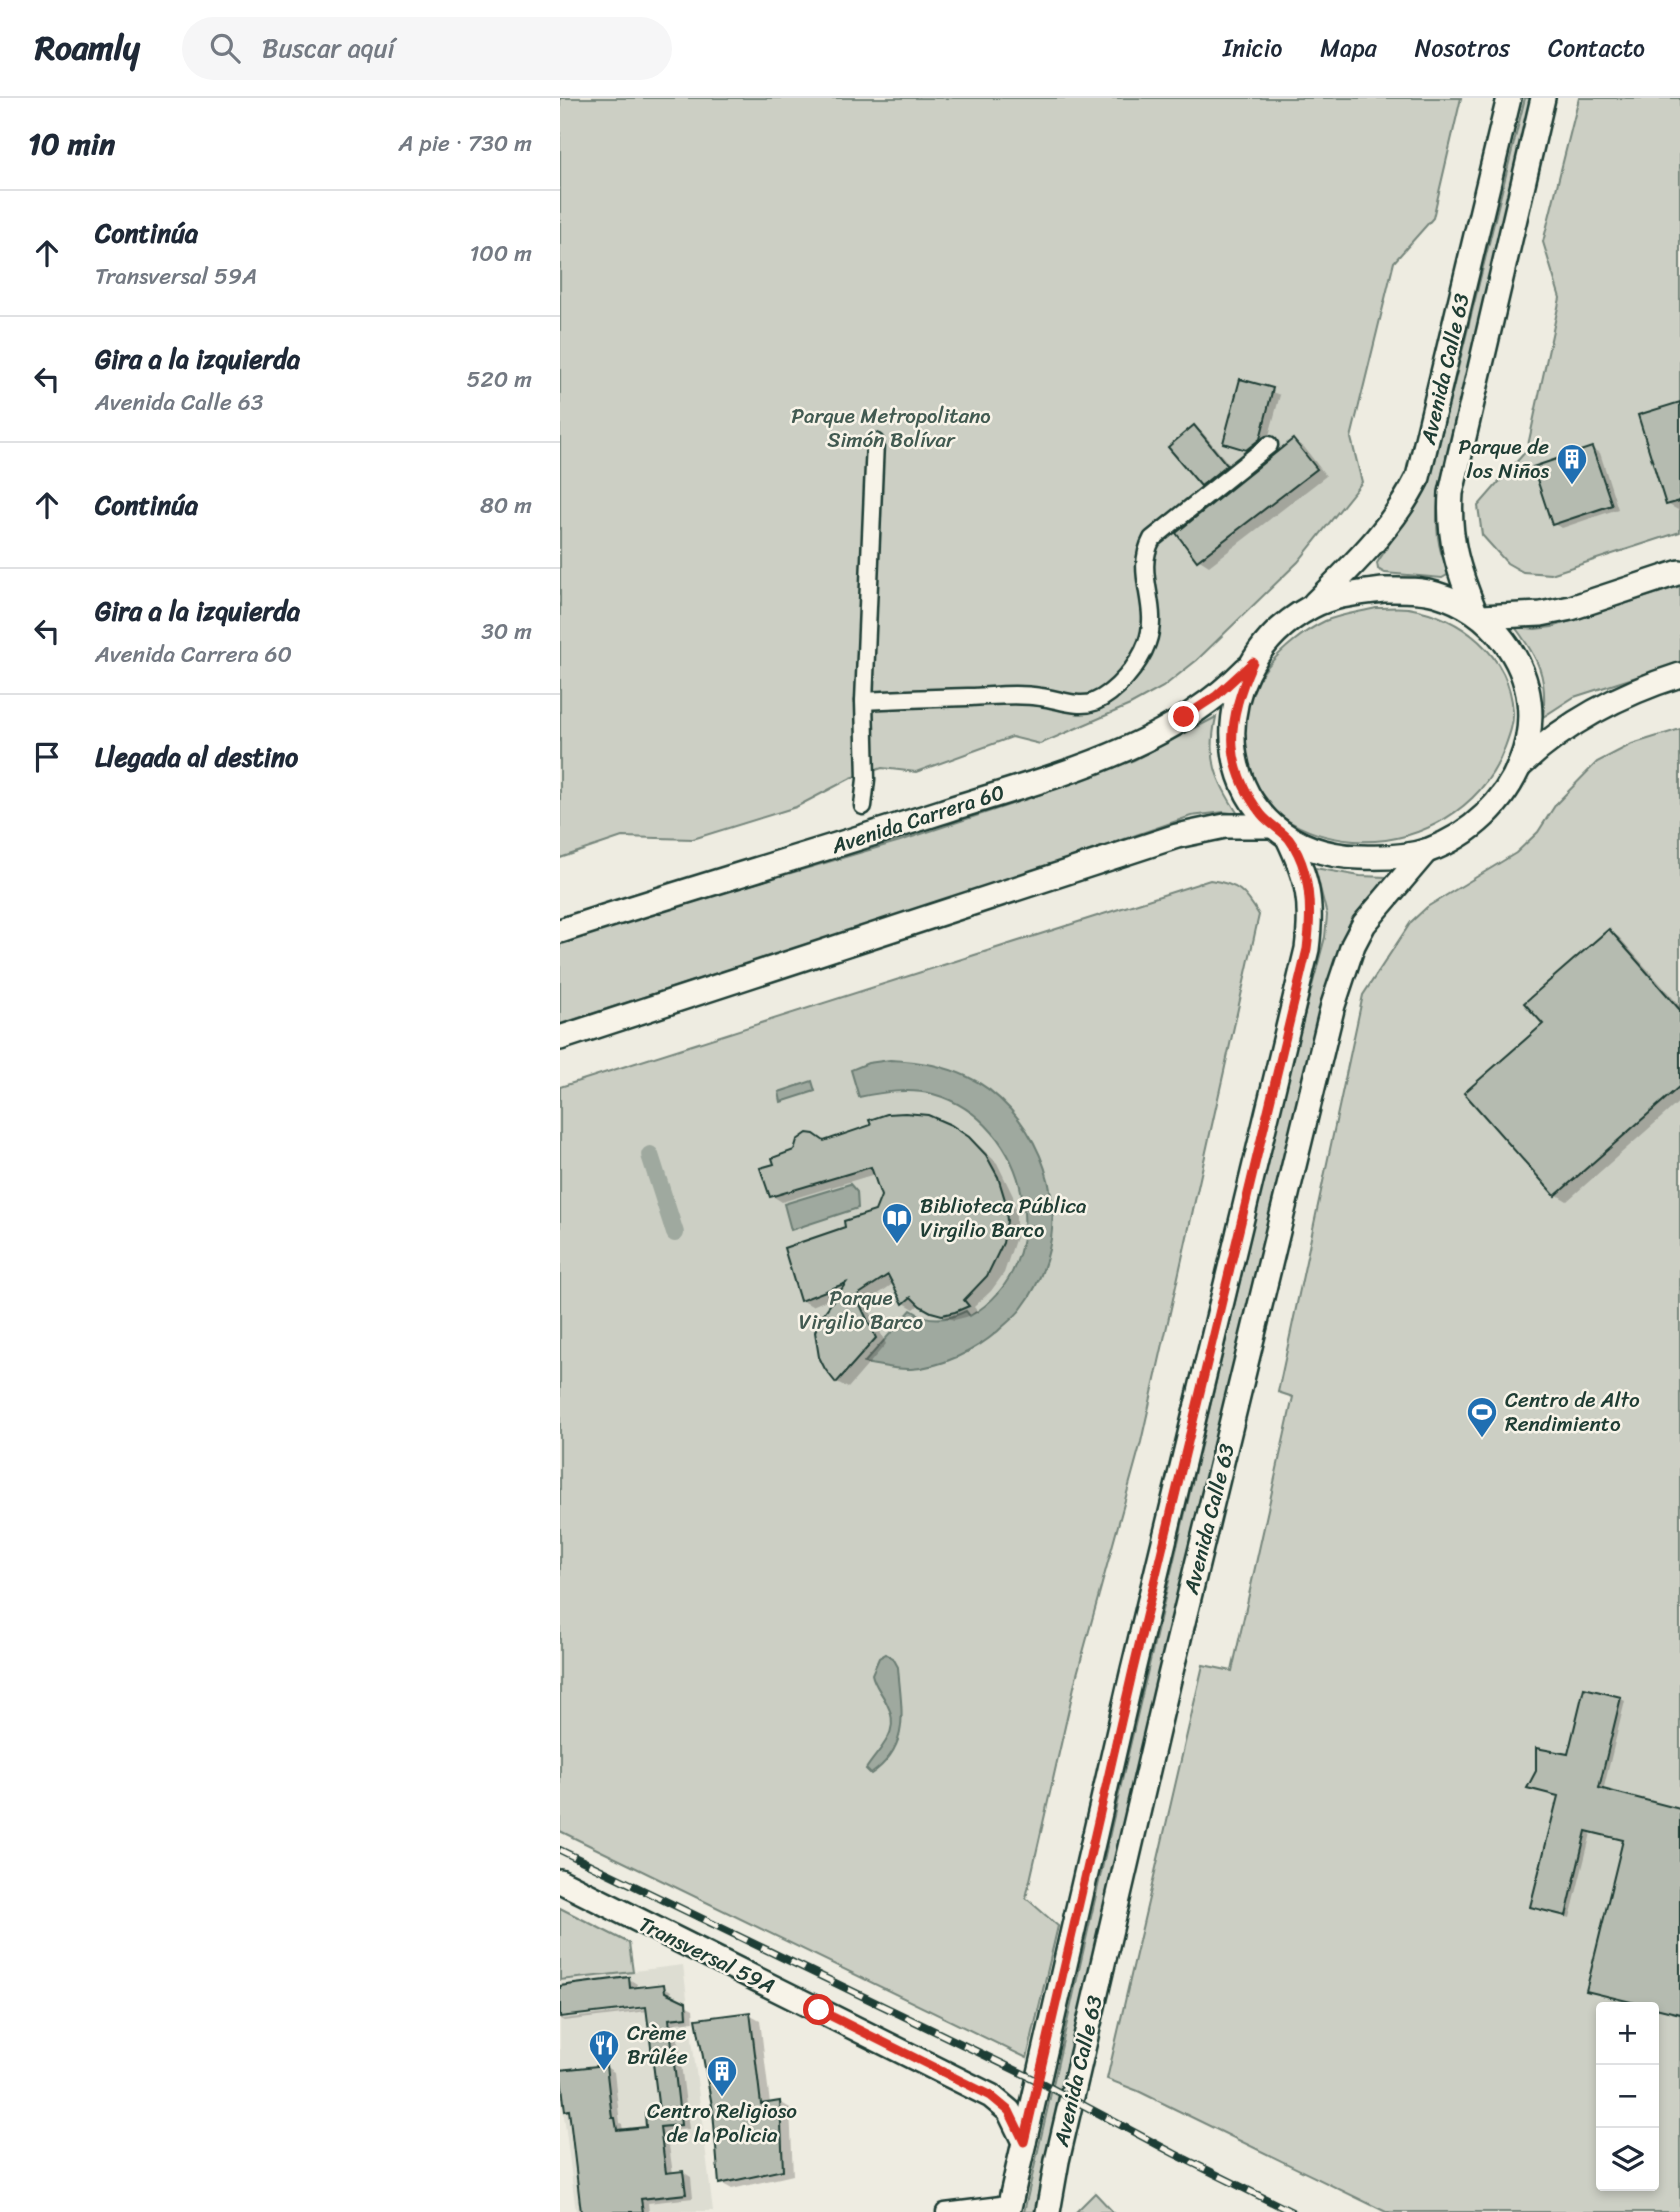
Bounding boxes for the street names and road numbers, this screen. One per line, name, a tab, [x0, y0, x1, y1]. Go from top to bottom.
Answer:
street label: Avenida Calle 63	[1409, 289, 1481, 449]
street label: Avenida Carrera 60	[826, 773, 1009, 865]
street label: Avenida Calle 63	[1172, 1439, 1246, 1599]
street label: Transversal 59A	[632, 1905, 782, 2005]
street label: Avenida Calle 63	[1042, 1991, 1114, 2151]

